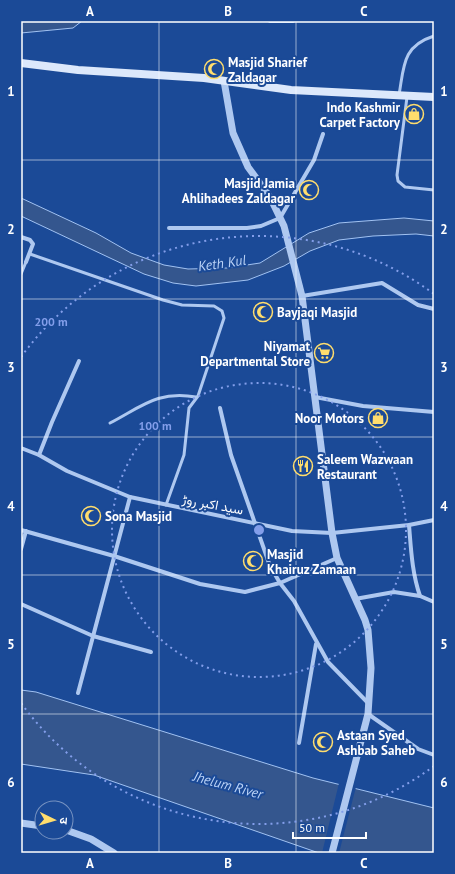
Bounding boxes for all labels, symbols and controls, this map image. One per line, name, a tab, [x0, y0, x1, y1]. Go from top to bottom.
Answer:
text: A	[86, 3, 94, 20]
text: B	[224, 3, 232, 20]
text: C	[360, 3, 368, 20]
place label: Masjid Sharief Zaldagar	[228, 54, 308, 86]
mosque icon: Masjid Sharief Zaldagar	[203, 58, 225, 80]
text: 1	[7, 83, 15, 100]
text: 1	[440, 83, 448, 100]
place label: Indo Kashmir Carpet Factory	[320, 99, 401, 131]
shop icon: Indo Kashmir Carpet Factory	[403, 103, 425, 125]
place label: Masjid Jamia Ahlihadees Zaldagar	[182, 175, 295, 207]
mosque icon: Masjid Jamia Ahlihadees Zaldagar	[298, 179, 320, 201]
text: 2	[7, 221, 15, 238]
text: 2	[440, 221, 448, 238]
water label: Keth Kul	[197, 251, 247, 275]
mosque icon: Bayjaqi Masjid	[252, 301, 274, 323]
place label: Bayjaqi Masjid	[277, 304, 357, 321]
text: 200 m	[34, 314, 68, 329]
place label: Niyamat Departmental Store	[200, 338, 310, 370]
supermarket icon: Niyamat Departmental Store	[313, 342, 335, 364]
text: 3	[7, 359, 15, 376]
text: 3	[440, 359, 448, 376]
shop icon: Noor Motors	[367, 407, 389, 429]
place label: Noor Motors	[295, 410, 365, 427]
text: 100 m	[138, 418, 172, 433]
place label: Saleem Wazwaan Restaurant	[317, 451, 413, 483]
restaurant icon: Saleem Wazwaan Restaurant	[292, 455, 314, 477]
street label: سید اکبر روڑ	[180, 490, 245, 519]
text: 4	[7, 498, 15, 515]
text: 4	[440, 498, 448, 515]
mosque icon: Sona Masjid	[80, 505, 102, 527]
place label: Sona Masjid	[105, 508, 172, 525]
centre of rings	[252, 523, 266, 537]
place label: Masjid Khairuz Zamaan	[267, 546, 356, 578]
mosque icon: Masjid Khairuz Zamaan	[242, 550, 264, 572]
text: 5	[7, 636, 15, 653]
text: 5	[440, 636, 448, 653]
place label: Astaan Syed Ashbab Saheb	[337, 727, 415, 759]
mosque icon: Astaan Syed Ashbab Saheb	[312, 731, 334, 753]
water label: Jhelum River	[190, 767, 266, 803]
text: 6	[7, 774, 15, 791]
text: 6	[440, 774, 448, 791]
north arrow	[34, 800, 74, 840]
scale bar	[293, 814, 366, 840]
text: उ	[57, 817, 71, 825]
text: 50 m	[299, 820, 325, 835]
text: A	[86, 855, 94, 872]
text: B	[224, 855, 232, 872]
text: C	[360, 855, 368, 872]

